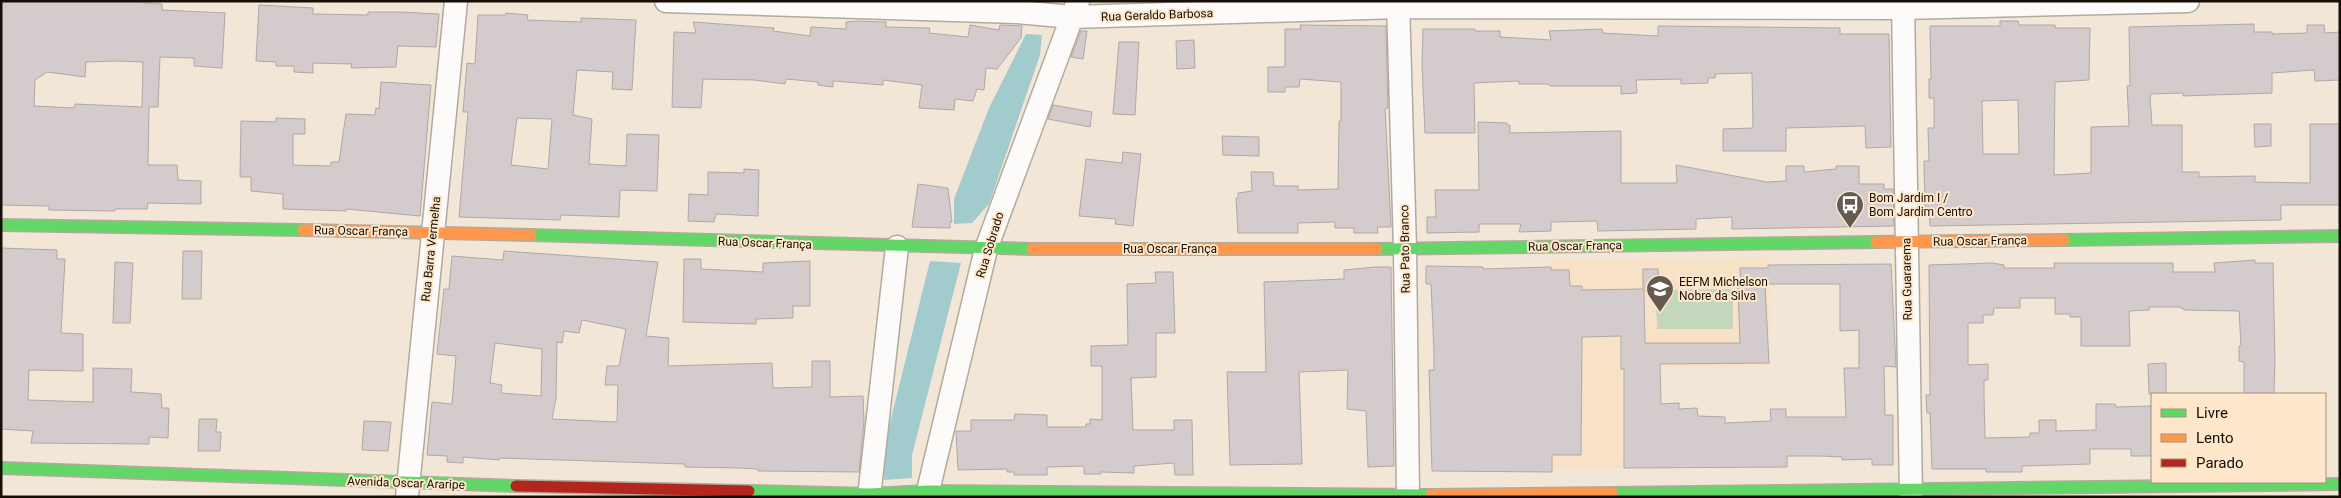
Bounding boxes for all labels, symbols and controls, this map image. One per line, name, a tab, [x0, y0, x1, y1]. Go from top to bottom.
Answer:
street label: Rua Geraldo Barbosa	[1101, 6, 1213, 24]
bus stop icon: Bom Jardim I / Bom Jardim Centro	[1835, 190, 1865, 229]
place label: Bom Jardim I / Bom Jardim Centro	[1869, 191, 1973, 219]
street label: Rua Barra Vermelha	[419, 196, 443, 302]
street label: Rua Pato Branco	[1397, 204, 1413, 293]
street label: Rua Sobrado	[973, 210, 1007, 280]
street label: Rua Oscar França	[314, 223, 408, 239]
street label: Rua Oscar França	[1933, 233, 2027, 249]
street label: Rua Oscar França	[718, 234, 812, 252]
street label: Rua Oscar França	[1528, 238, 1622, 254]
street label: Rua Guararema	[1899, 238, 1915, 320]
street label: Rua Oscar França	[1123, 242, 1217, 256]
school or university icon: EEFM Michelson Nobre da Silva	[1645, 274, 1675, 313]
place label: EEFM Michelson Nobre da Silva	[1679, 275, 1768, 303]
legend	[2151, 393, 2326, 483]
text: Livre	[2196, 404, 2228, 422]
text: Lento	[2196, 429, 2234, 447]
text: Parado	[2196, 454, 2244, 472]
street label: Avenida Oscar Araripe	[347, 474, 465, 492]

